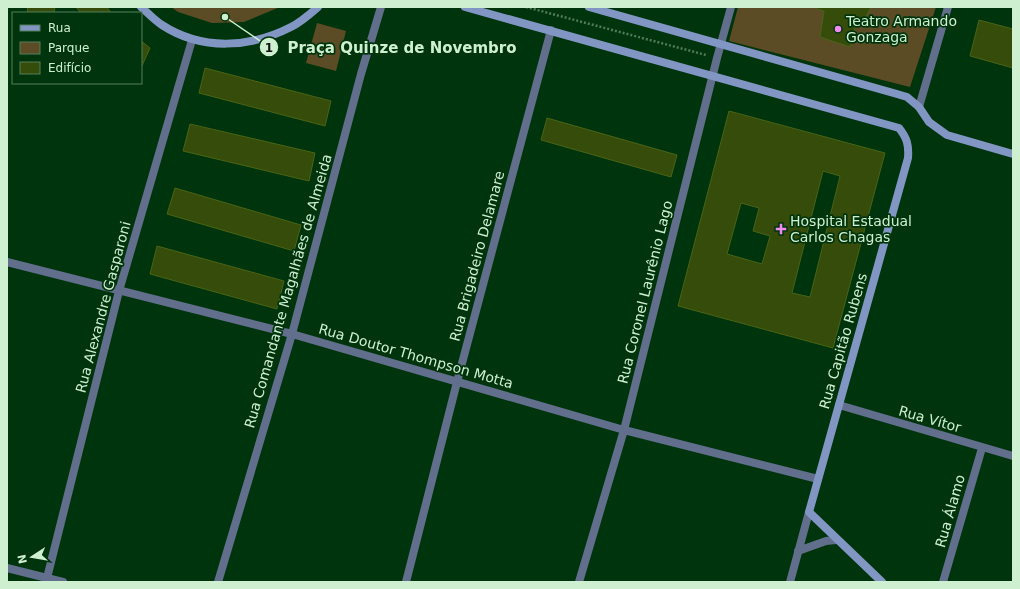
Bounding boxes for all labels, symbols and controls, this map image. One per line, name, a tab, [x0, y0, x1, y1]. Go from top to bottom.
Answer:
legend	[12, 12, 142, 84]
place label: Teatro Armando Gonzaga	[845, 13, 957, 45]
text: Rua	[48, 21, 71, 35]
marker: Teatro Armando Gonzaga	[833, 24, 843, 34]
callout: Praça Quinze de Novembro	[259, 34, 524, 61]
text: Praça Quinze de Novembro	[287, 39, 517, 57]
text: Parque	[48, 41, 89, 55]
text: 1	[265, 41, 273, 55]
text: Edifício	[48, 61, 91, 75]
street label: Rua Comandante Magalhães de Almeida	[241, 152, 335, 430]
street label: Rua Brigadeiro Delamare	[447, 169, 507, 343]
street label: Rua Coronel Laurênio Lago	[614, 199, 676, 385]
place label: Hospital Estadual Carlos Chagas	[790, 213, 912, 245]
street label: Rua Alexandre Gasparoni	[72, 219, 134, 395]
marker: Hospital Estadual Carlos Chagas	[775, 223, 787, 235]
street label: Rua Capitão Rubens	[816, 271, 870, 411]
street label: Rua Doutor Thompson Motta	[317, 321, 515, 391]
street label: Rua Vítor	[897, 402, 963, 436]
street label: Rua Álamo	[932, 473, 968, 549]
north arrow	[12, 537, 52, 577]
text: N	[15, 553, 30, 565]

